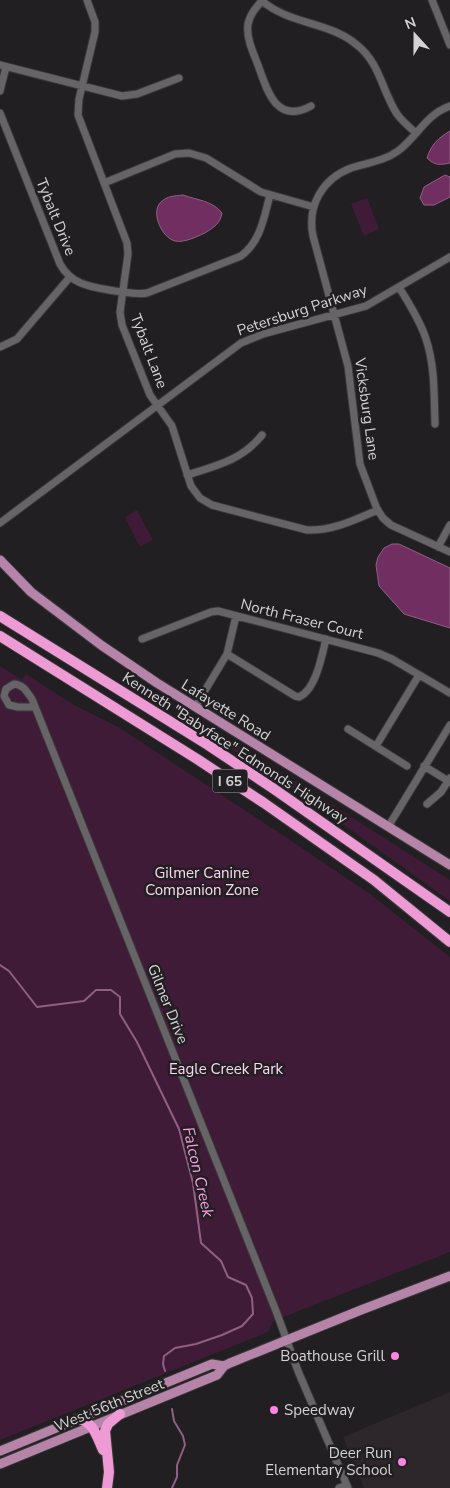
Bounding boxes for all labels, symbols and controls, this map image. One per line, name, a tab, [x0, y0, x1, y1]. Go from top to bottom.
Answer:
north arrow	[390, 10, 440, 60]
text: N	[402, 13, 419, 34]
street label: Tybalt Drive	[31, 175, 81, 259]
street label: Petersburg Parkway	[234, 279, 370, 340]
street label: Tybalt Lane	[126, 311, 172, 391]
street label: Vicksburg Lane	[350, 356, 384, 461]
street label: North Fraser Court	[238, 594, 366, 644]
street label: Kenneth "Babyface" Edmonds Highway	[119, 668, 352, 829]
street label: Lafayette Road	[178, 675, 274, 745]
road number: I 65	[212, 769, 248, 792]
park label: Gilmer Canine Companion Zone	[145, 863, 259, 900]
street label: Gilmer Drive	[143, 961, 193, 1047]
park label: Eagle Creek Park	[169, 1059, 284, 1079]
water label: Falcon Creek	[177, 1125, 219, 1220]
place label: Boathouse Grill	[280, 1346, 386, 1366]
marker: Boathouse Grill	[389, 1350, 401, 1362]
street label: West 56th Street	[51, 1374, 167, 1436]
place label: Speedway	[284, 1400, 355, 1420]
marker: Speedway	[268, 1404, 280, 1416]
place label: Deer Run Elementary School	[265, 1443, 393, 1480]
marker: Deer Run Elementary School	[396, 1456, 408, 1468]

